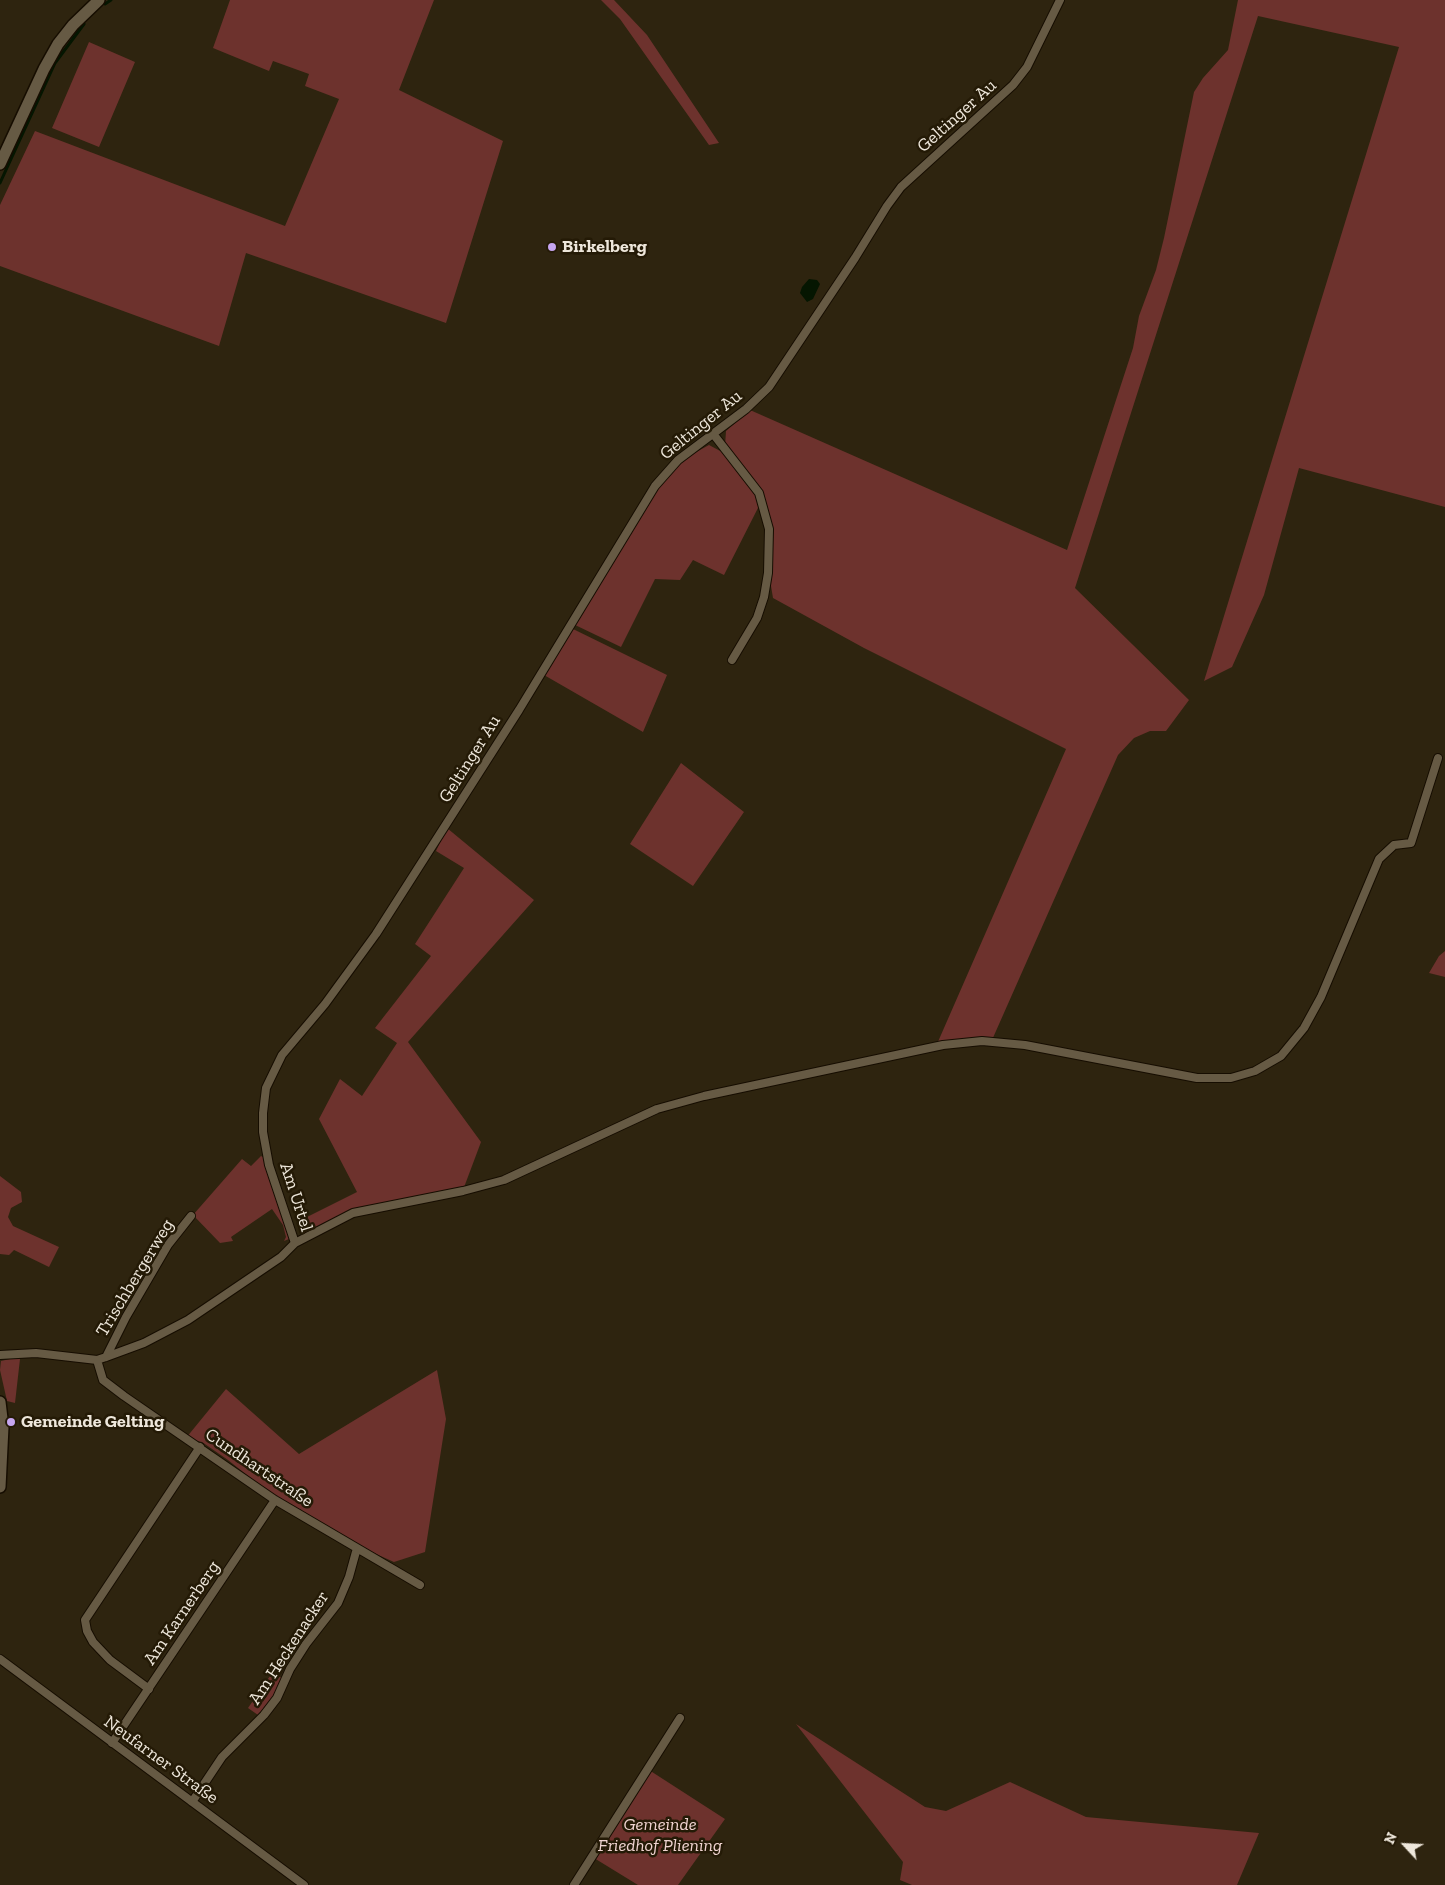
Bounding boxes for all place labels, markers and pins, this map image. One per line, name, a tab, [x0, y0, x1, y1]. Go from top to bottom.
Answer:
place label: Birkelberg	[562, 236, 647, 258]
marker: Birkelberg	[546, 241, 558, 253]
place label: Gemeinde Gelting	[21, 1411, 164, 1433]
marker: Gemeinde Gelting	[5, 1416, 17, 1428]

